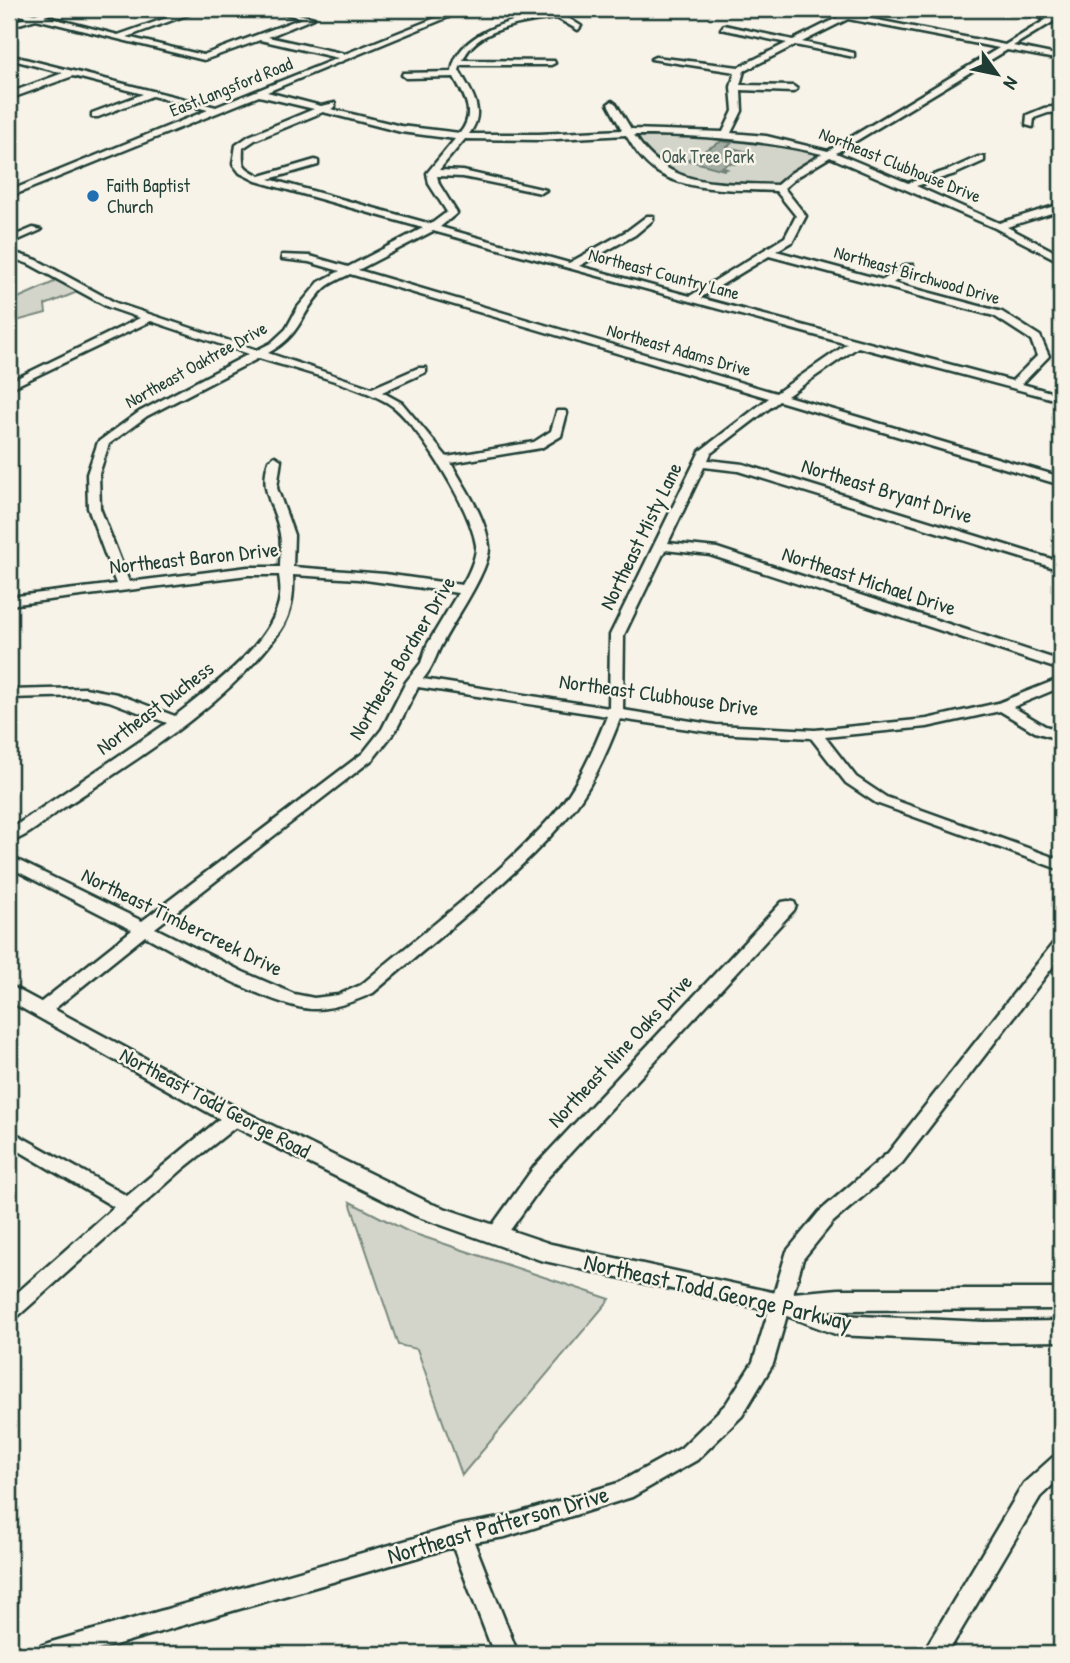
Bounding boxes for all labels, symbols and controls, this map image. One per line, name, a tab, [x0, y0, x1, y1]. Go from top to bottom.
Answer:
north arrow	[962, 38, 1032, 108]
street label: East Langsford Road	[166, 51, 296, 123]
text: N	[998, 72, 1025, 95]
street label: Northeast Clubhouse Drive	[816, 121, 985, 208]
park label: Oak Tree Park	[662, 144, 755, 169]
place label: Faith Baptist Church	[106, 173, 191, 219]
marker: Faith Baptist Church	[85, 188, 101, 204]
street label: Northeast Birchwood Drive	[831, 239, 1003, 310]
street label: Northeast Country Lane	[586, 241, 742, 306]
street label: Northeast Oaktree Drive	[120, 315, 271, 414]
street label: Northeast Adams Drive	[604, 317, 754, 382]
street label: Northeast Bryant Drive	[798, 451, 976, 530]
street label: Northeast Misty Lane	[592, 457, 689, 614]
street label: Northeast Baron Drive	[108, 534, 280, 581]
street label: Northeast Michael Drive	[779, 539, 960, 622]
street label: Northeast Bordner Drive	[341, 570, 462, 745]
street label: Northeast Duchess	[90, 654, 219, 761]
street label: Northeast Clubhouse Drive	[557, 666, 761, 723]
street label: Northeast Timbercreek Drive	[77, 860, 288, 983]
street label: Northeast Nine Oaks Drive	[541, 968, 698, 1134]
street label: Northeast Todd George Road	[115, 1040, 316, 1165]
street label: Northeast Todd George Parkway	[581, 1245, 855, 1337]
street label: Northeast Patterson Drive	[383, 1477, 612, 1571]

